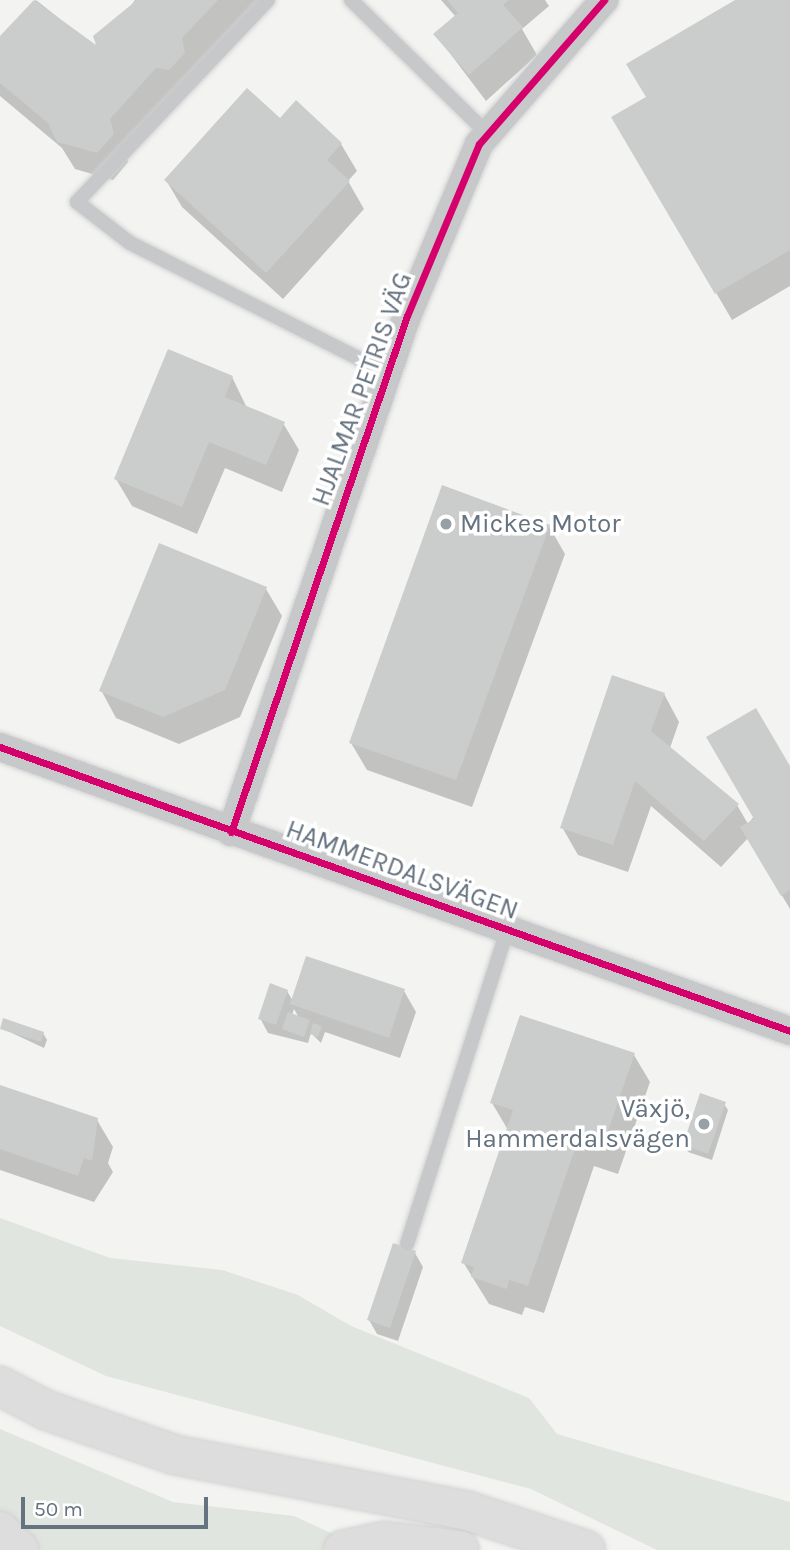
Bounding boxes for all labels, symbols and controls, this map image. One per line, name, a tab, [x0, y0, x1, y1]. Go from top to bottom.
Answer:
street label: HJALMAR PETRIS VÄG	[305, 268, 419, 510]
place label: Mickes Motor	[460, 508, 621, 540]
marker: Mickes Motor	[438, 516, 454, 532]
street label: HAMMERDALSVÄGEN	[282, 813, 522, 927]
place label: Växjö, Hammerdalsvägen	[465, 1093, 690, 1154]
marker: Växjö, Hammerdalsvägen	[696, 1116, 712, 1132]
scale bar	[24, 1484, 212, 1528]
text: 50 m	[34, 1497, 83, 1521]

